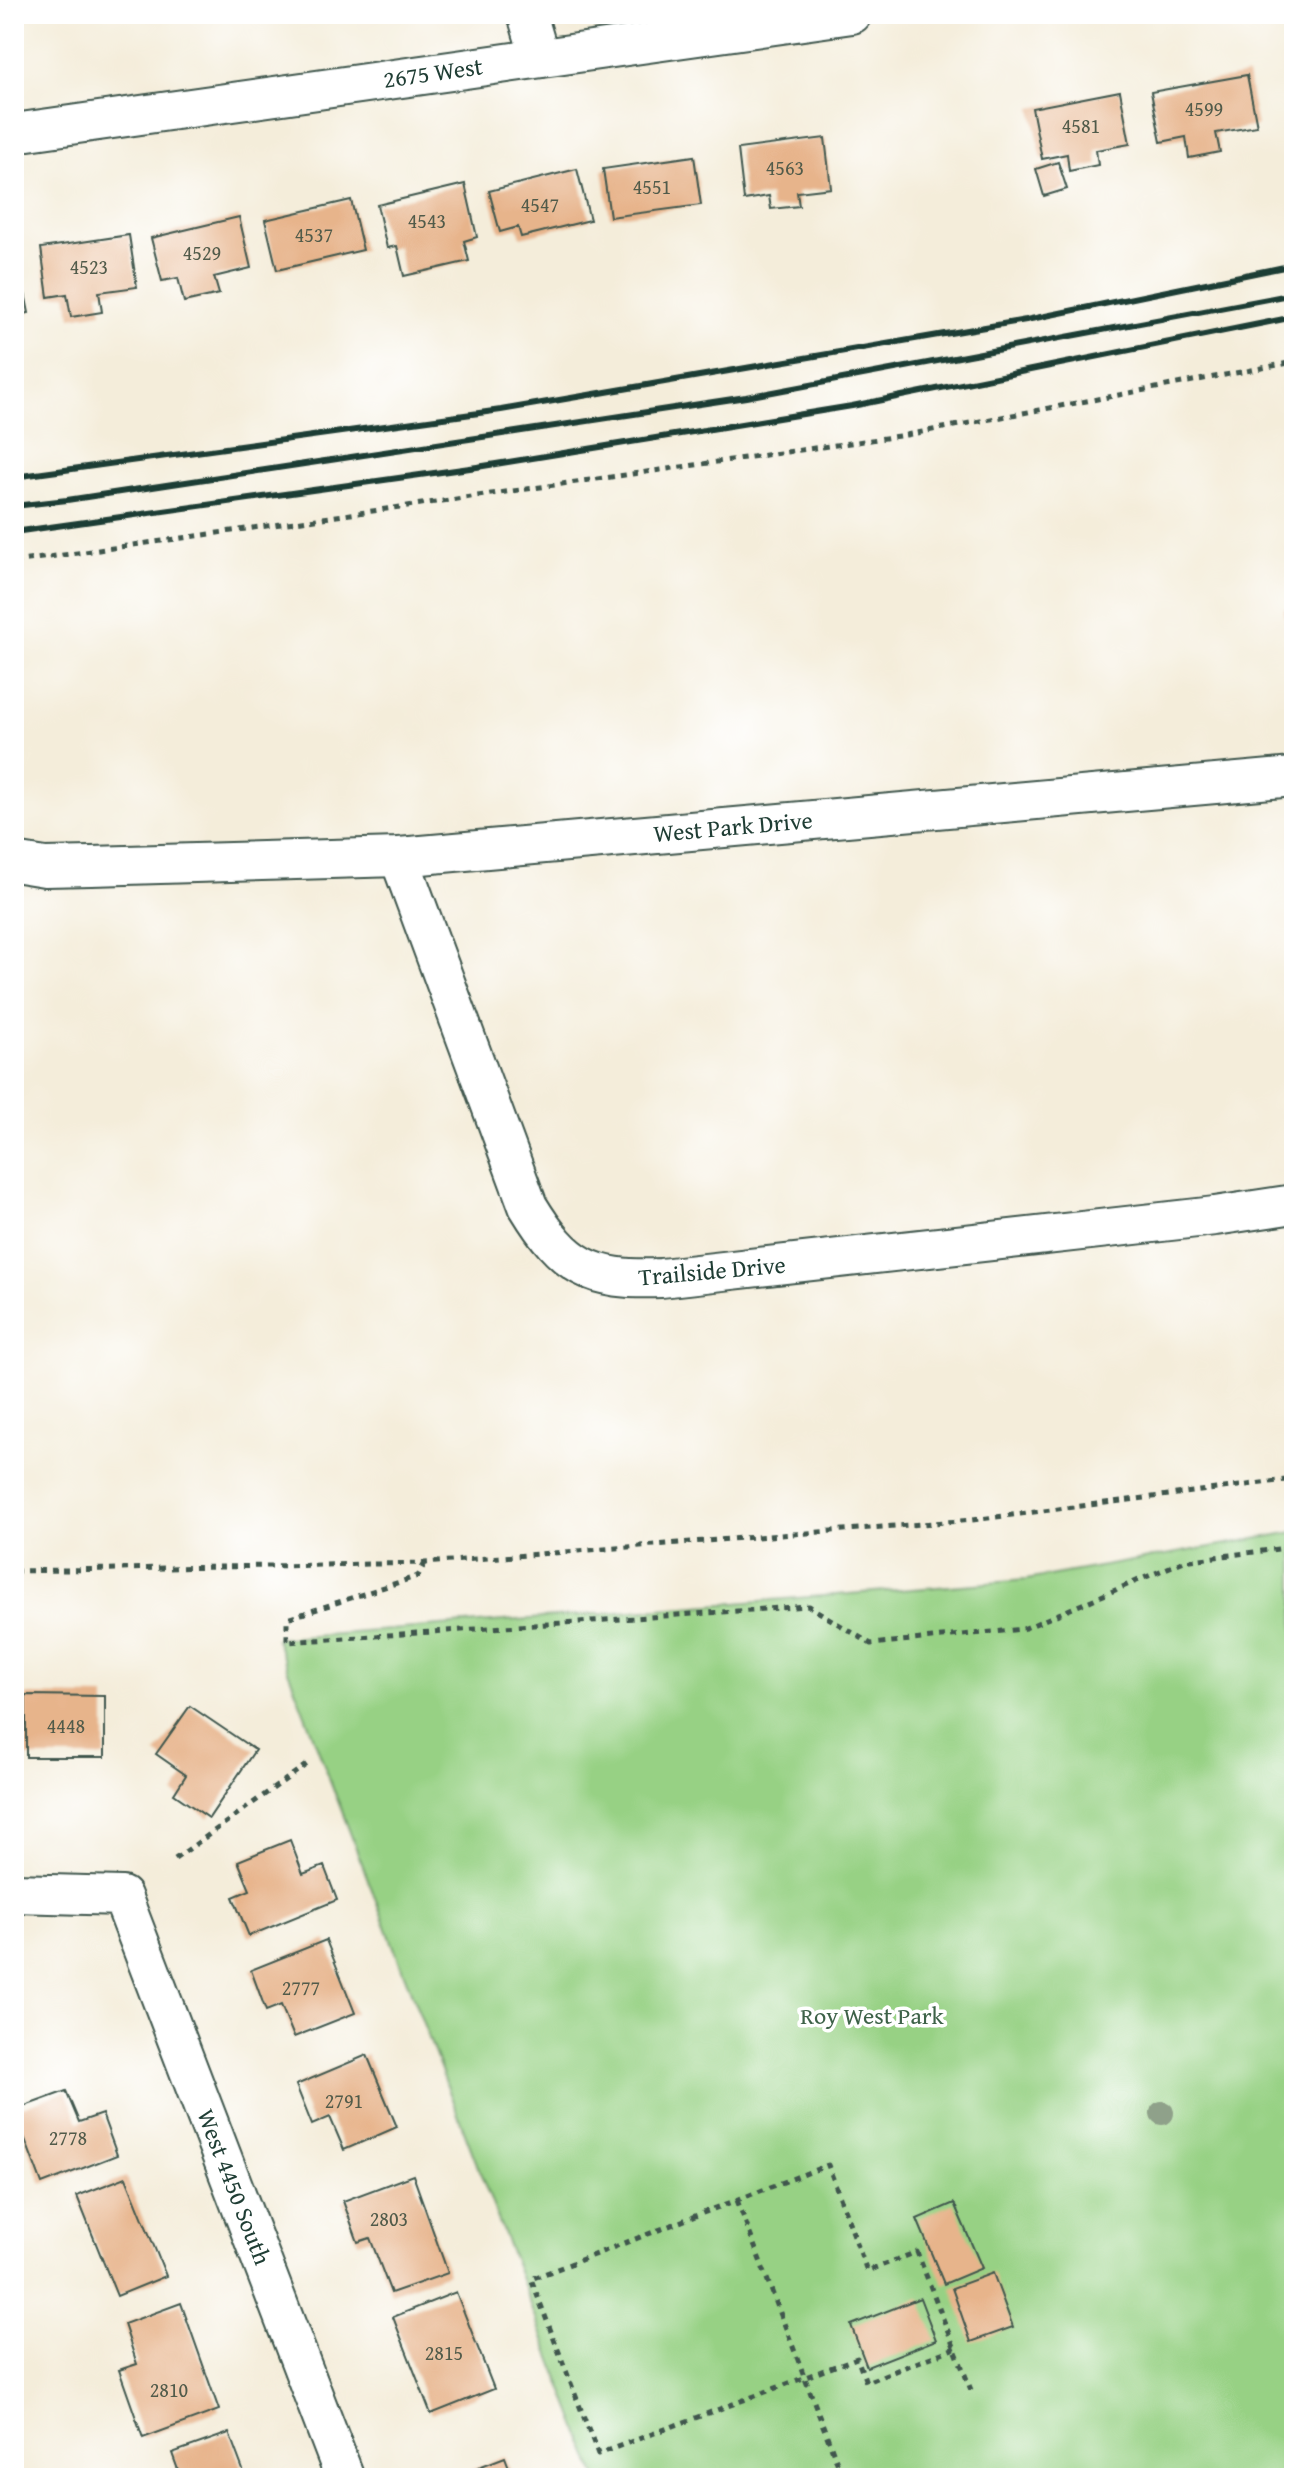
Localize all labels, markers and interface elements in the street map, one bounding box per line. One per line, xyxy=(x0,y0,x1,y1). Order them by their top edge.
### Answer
street label: 2675 West xyxy=(381,48,486,97)
house number: 4599 xyxy=(1185,94,1223,123)
house number: 4581 xyxy=(1062,111,1100,140)
house number: 4563 xyxy=(766,153,804,182)
house number: 4551 xyxy=(633,172,671,201)
house number: 4547 xyxy=(521,190,559,219)
house number: 4543 xyxy=(408,206,446,235)
house number: 4537 xyxy=(295,220,333,249)
house number: 4529 xyxy=(183,238,221,267)
house number: 4523 xyxy=(70,252,108,281)
street label: West Park Drive xyxy=(652,802,814,851)
street label: Trailside Drive xyxy=(637,1247,787,1294)
house number: 4448 xyxy=(47,1711,85,1740)
house number: 2777 xyxy=(282,1973,320,2002)
park label: Roy West Park xyxy=(800,1998,945,2033)
house number: 2791 xyxy=(325,2086,363,2115)
street label: West 4450 South xyxy=(189,2104,280,2270)
house number: 2778 xyxy=(49,2123,87,2152)
house number: 2803 xyxy=(370,2204,408,2233)
house number: 2815 xyxy=(425,2338,463,2367)
house number: 2810 xyxy=(150,2375,188,2404)

